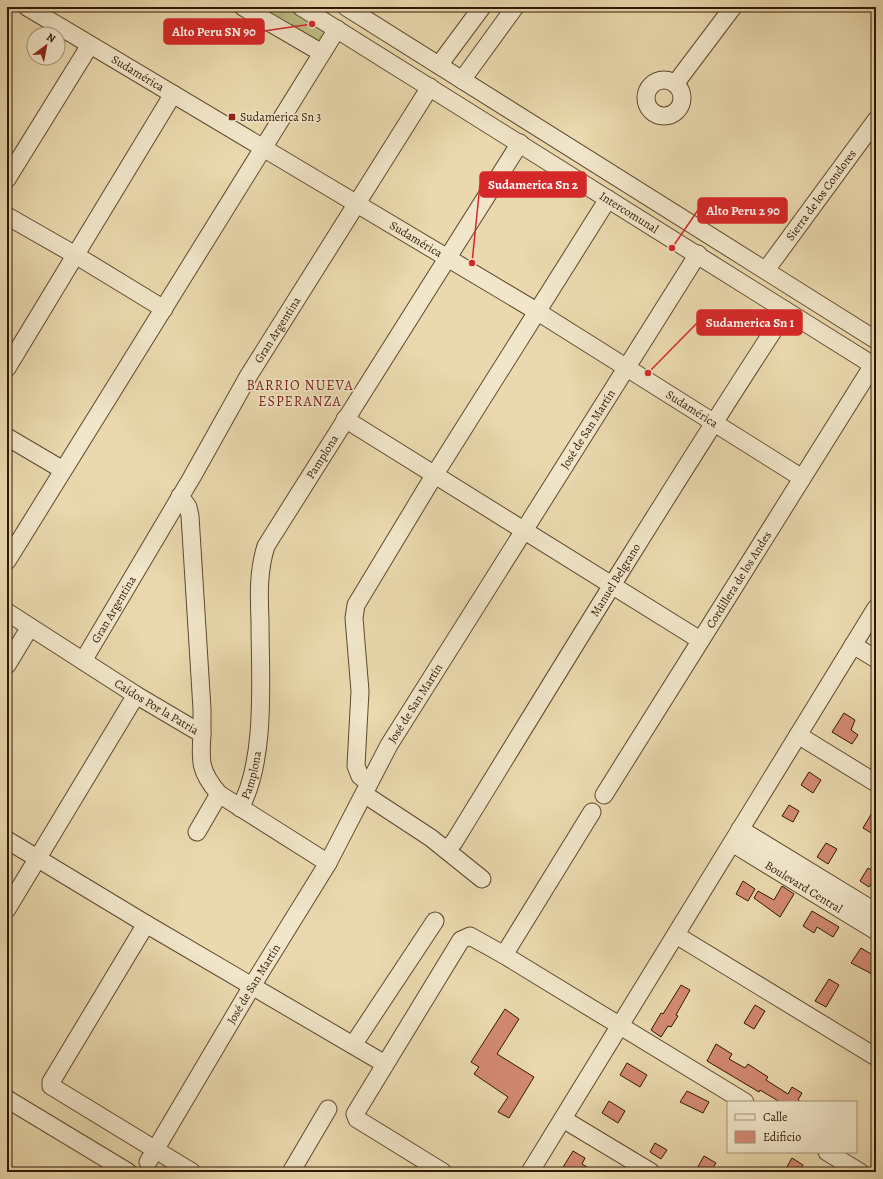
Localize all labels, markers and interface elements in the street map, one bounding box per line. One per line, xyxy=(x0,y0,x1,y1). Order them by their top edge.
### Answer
callout: Alto Peru SN 90 xyxy=(164,19,264,44)
text: Alto Peru SN 90 xyxy=(171,23,256,40)
north arrow xyxy=(26,26,66,66)
text: N xyxy=(44,29,58,46)
street label: Sudamérica xyxy=(108,51,167,95)
place label: Sudamerica Sn 3 xyxy=(240,109,321,125)
marker: Sudamerica Sn 3 xyxy=(227,112,237,122)
street label: Sierra de los Condores xyxy=(782,146,860,244)
callout: Sudamerica Sn 2 xyxy=(480,172,586,197)
text: Sudamerica Sn 2 xyxy=(488,176,579,193)
street label: Intercomunal xyxy=(596,188,662,237)
callout: Alto Peru 2 90 xyxy=(698,198,787,223)
text: Alto Peru 2 90 xyxy=(705,202,780,219)
street label: Sudamérica xyxy=(387,217,446,261)
street label: Gran Argentina xyxy=(250,293,304,366)
callout: Sudamerica Sn 1 xyxy=(697,310,802,335)
text: Sudamerica Sn 1 xyxy=(706,314,795,331)
district label: BARRIO NUEVA ESPERANZA xyxy=(246,376,354,411)
street label: José de San Martín xyxy=(557,386,619,472)
street label: Sudamérica xyxy=(663,386,722,431)
street label: Pamplona xyxy=(302,431,342,482)
street label: Cordillera de los Andes xyxy=(702,528,775,631)
street label: Manuel Belgrano xyxy=(586,540,644,620)
street label: Gran Argentina xyxy=(87,572,140,646)
street label: José de San Martín xyxy=(384,660,446,746)
street label: Caídos Por la Patria xyxy=(111,675,202,738)
street label: Pamplona xyxy=(237,750,265,802)
street label: Boulevard Central xyxy=(762,857,846,917)
street label: José de San Martín xyxy=(223,940,284,1027)
legend xyxy=(727,1101,857,1153)
text: Calle xyxy=(763,1109,787,1125)
text: Edificio xyxy=(763,1129,801,1145)

